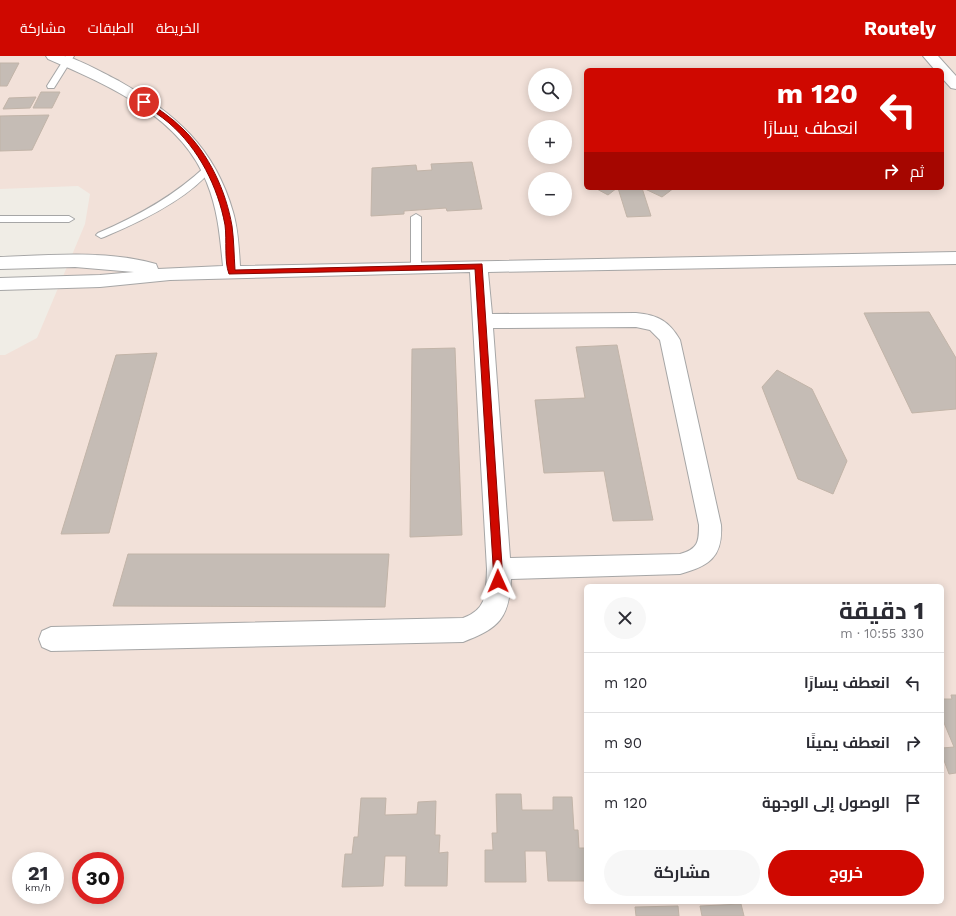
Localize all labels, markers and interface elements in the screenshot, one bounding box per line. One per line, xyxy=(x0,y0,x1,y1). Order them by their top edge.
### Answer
text: Routely xyxy=(864,17,936,40)
text: مشاركة xyxy=(20,20,66,36)
text: الطبقات xyxy=(88,20,134,36)
text: الخريطة xyxy=(156,20,200,36)
map controls xyxy=(528,68,572,216)
button: search xyxy=(528,68,572,112)
text: 120 m xyxy=(777,77,858,110)
icon: left xyxy=(872,84,924,136)
pin xyxy=(127,85,161,119)
icon: arrive xyxy=(133,91,155,113)
text: انعطف يسارًا xyxy=(763,117,858,138)
button: + xyxy=(528,120,572,164)
icon: right xyxy=(880,160,902,182)
text: ثم xyxy=(910,163,924,181)
button: − xyxy=(528,172,572,216)
position arrow xyxy=(477,560,519,602)
button: close xyxy=(604,597,646,639)
text: 1 دقيقة xyxy=(839,597,924,625)
text: 330 m · 10:55 xyxy=(840,626,924,641)
icon: left xyxy=(902,672,924,694)
text: 120 m xyxy=(604,674,647,692)
text: انعطف يسارًا xyxy=(804,674,890,692)
icon: right xyxy=(902,732,924,754)
text: 90 m xyxy=(604,734,642,752)
text: انعطف يمينًا xyxy=(806,734,890,752)
icon: arrive xyxy=(902,792,924,814)
text: 120 m xyxy=(604,794,647,812)
text: الوصول إلى الوجهة xyxy=(762,794,890,812)
button: مشاركة xyxy=(604,850,760,896)
button: خروج xyxy=(768,850,924,896)
speed limit sign: 30 xyxy=(72,852,124,904)
text: 21 xyxy=(28,861,48,885)
text: km/h xyxy=(25,882,51,893)

